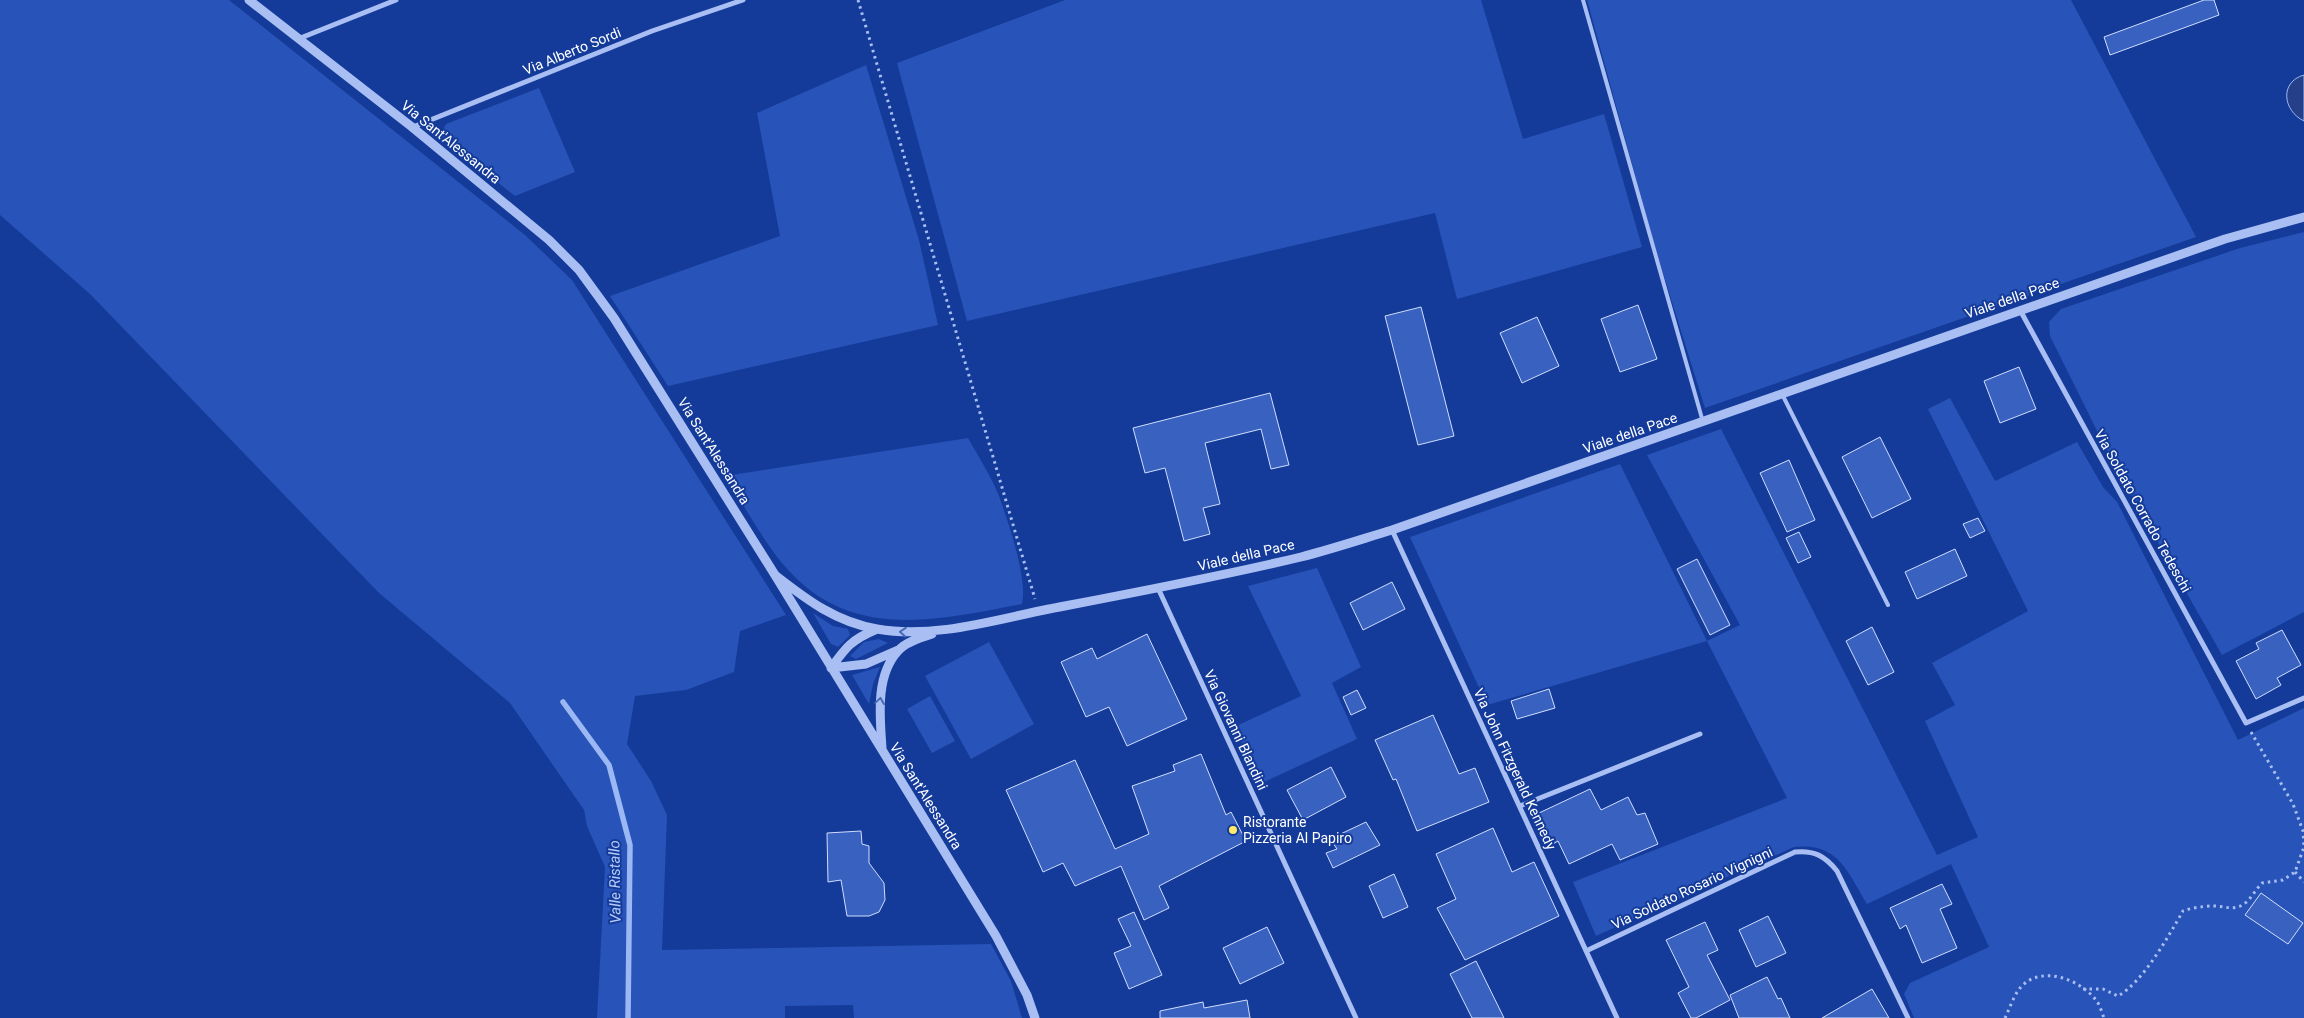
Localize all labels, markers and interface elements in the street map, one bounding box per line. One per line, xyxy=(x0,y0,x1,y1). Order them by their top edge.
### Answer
street label: Via Alberto Sordi xyxy=(521,24,623,78)
street label: Via Sant'Alessandra xyxy=(398,97,504,187)
street label: Viale della Pace xyxy=(1963,274,2061,322)
street label: Via Sant'Alessandra xyxy=(675,395,753,507)
street label: Viale della Pace xyxy=(1581,409,1679,457)
street label: Via Soldato Corrado Tedeschi xyxy=(2091,427,2195,595)
street label: Viale della Pace xyxy=(1196,536,1296,574)
one-way arrow xyxy=(899,626,907,637)
street label: Via Giovanni Blandini xyxy=(1201,667,1271,793)
street label: Via John Fitzgerald Kennedy xyxy=(1471,686,1560,853)
one-way arrow xyxy=(874,697,885,705)
street label: Via Sant'Alessandra xyxy=(887,740,965,852)
place label: Ristorante Pizzeria Al Papiro xyxy=(1243,814,1352,846)
marker: Ristorante Pizzeria Al Papiro xyxy=(1227,824,1239,836)
water label: Valle Ristallo xyxy=(605,840,625,924)
street label: Via Soldato Rosario Vignigni xyxy=(1609,844,1775,932)

